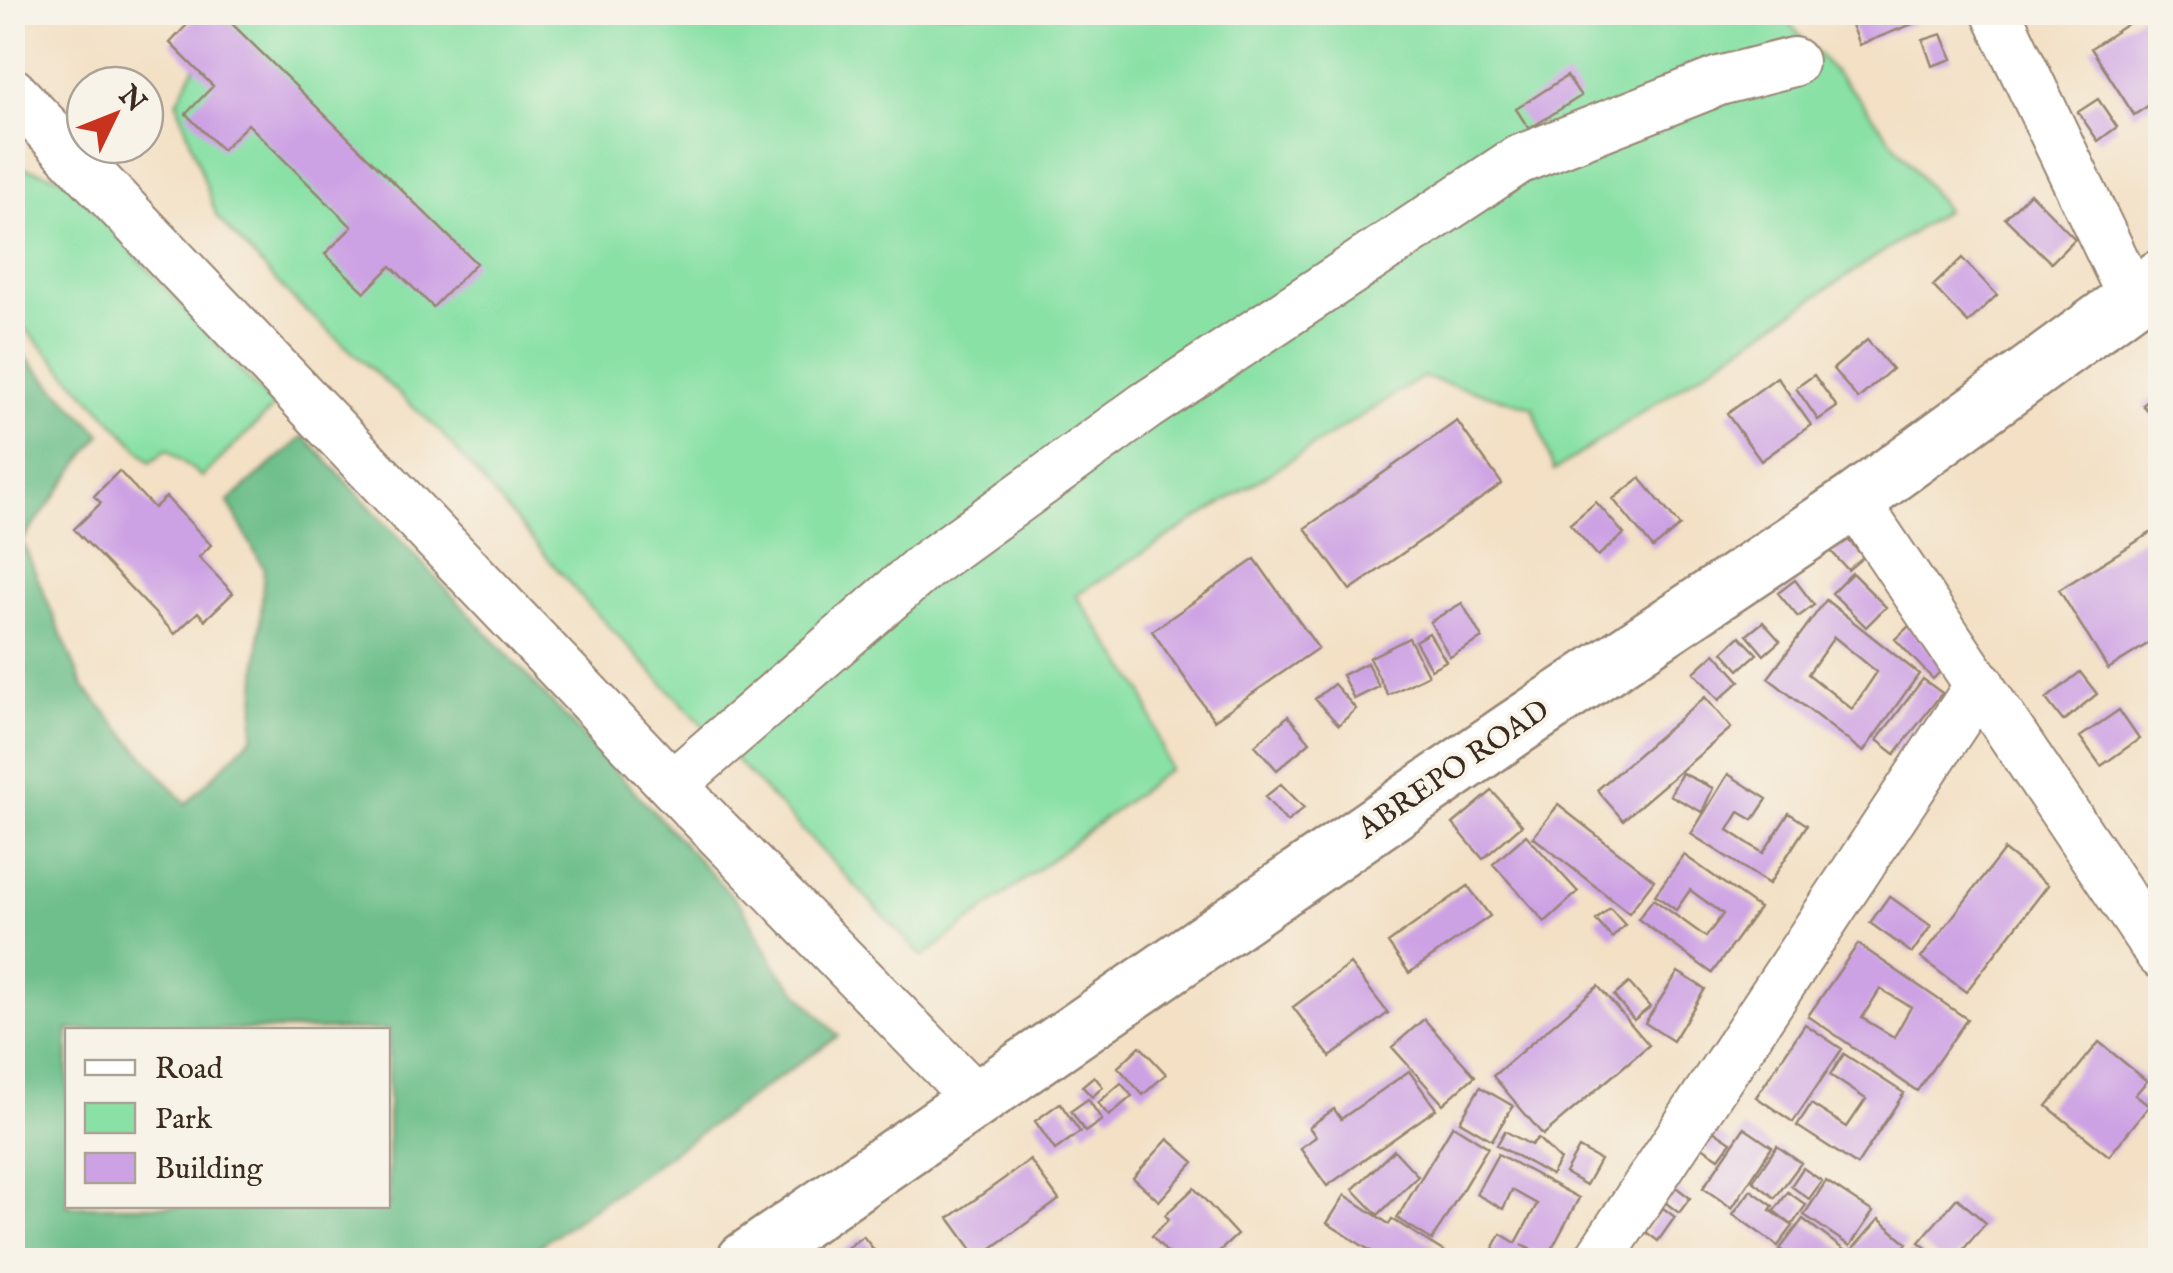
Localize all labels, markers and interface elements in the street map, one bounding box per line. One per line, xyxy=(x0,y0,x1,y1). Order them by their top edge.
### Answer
north arrow xyxy=(65,65,165,165)
text: N xyxy=(110,78,153,120)
street label: ABREPO ROAD xyxy=(1350,692,1557,849)
legend xyxy=(65,1028,390,1208)
text: Road xyxy=(155,1051,224,1089)
text: Park xyxy=(155,1101,213,1139)
text: Building xyxy=(155,1151,264,1189)

